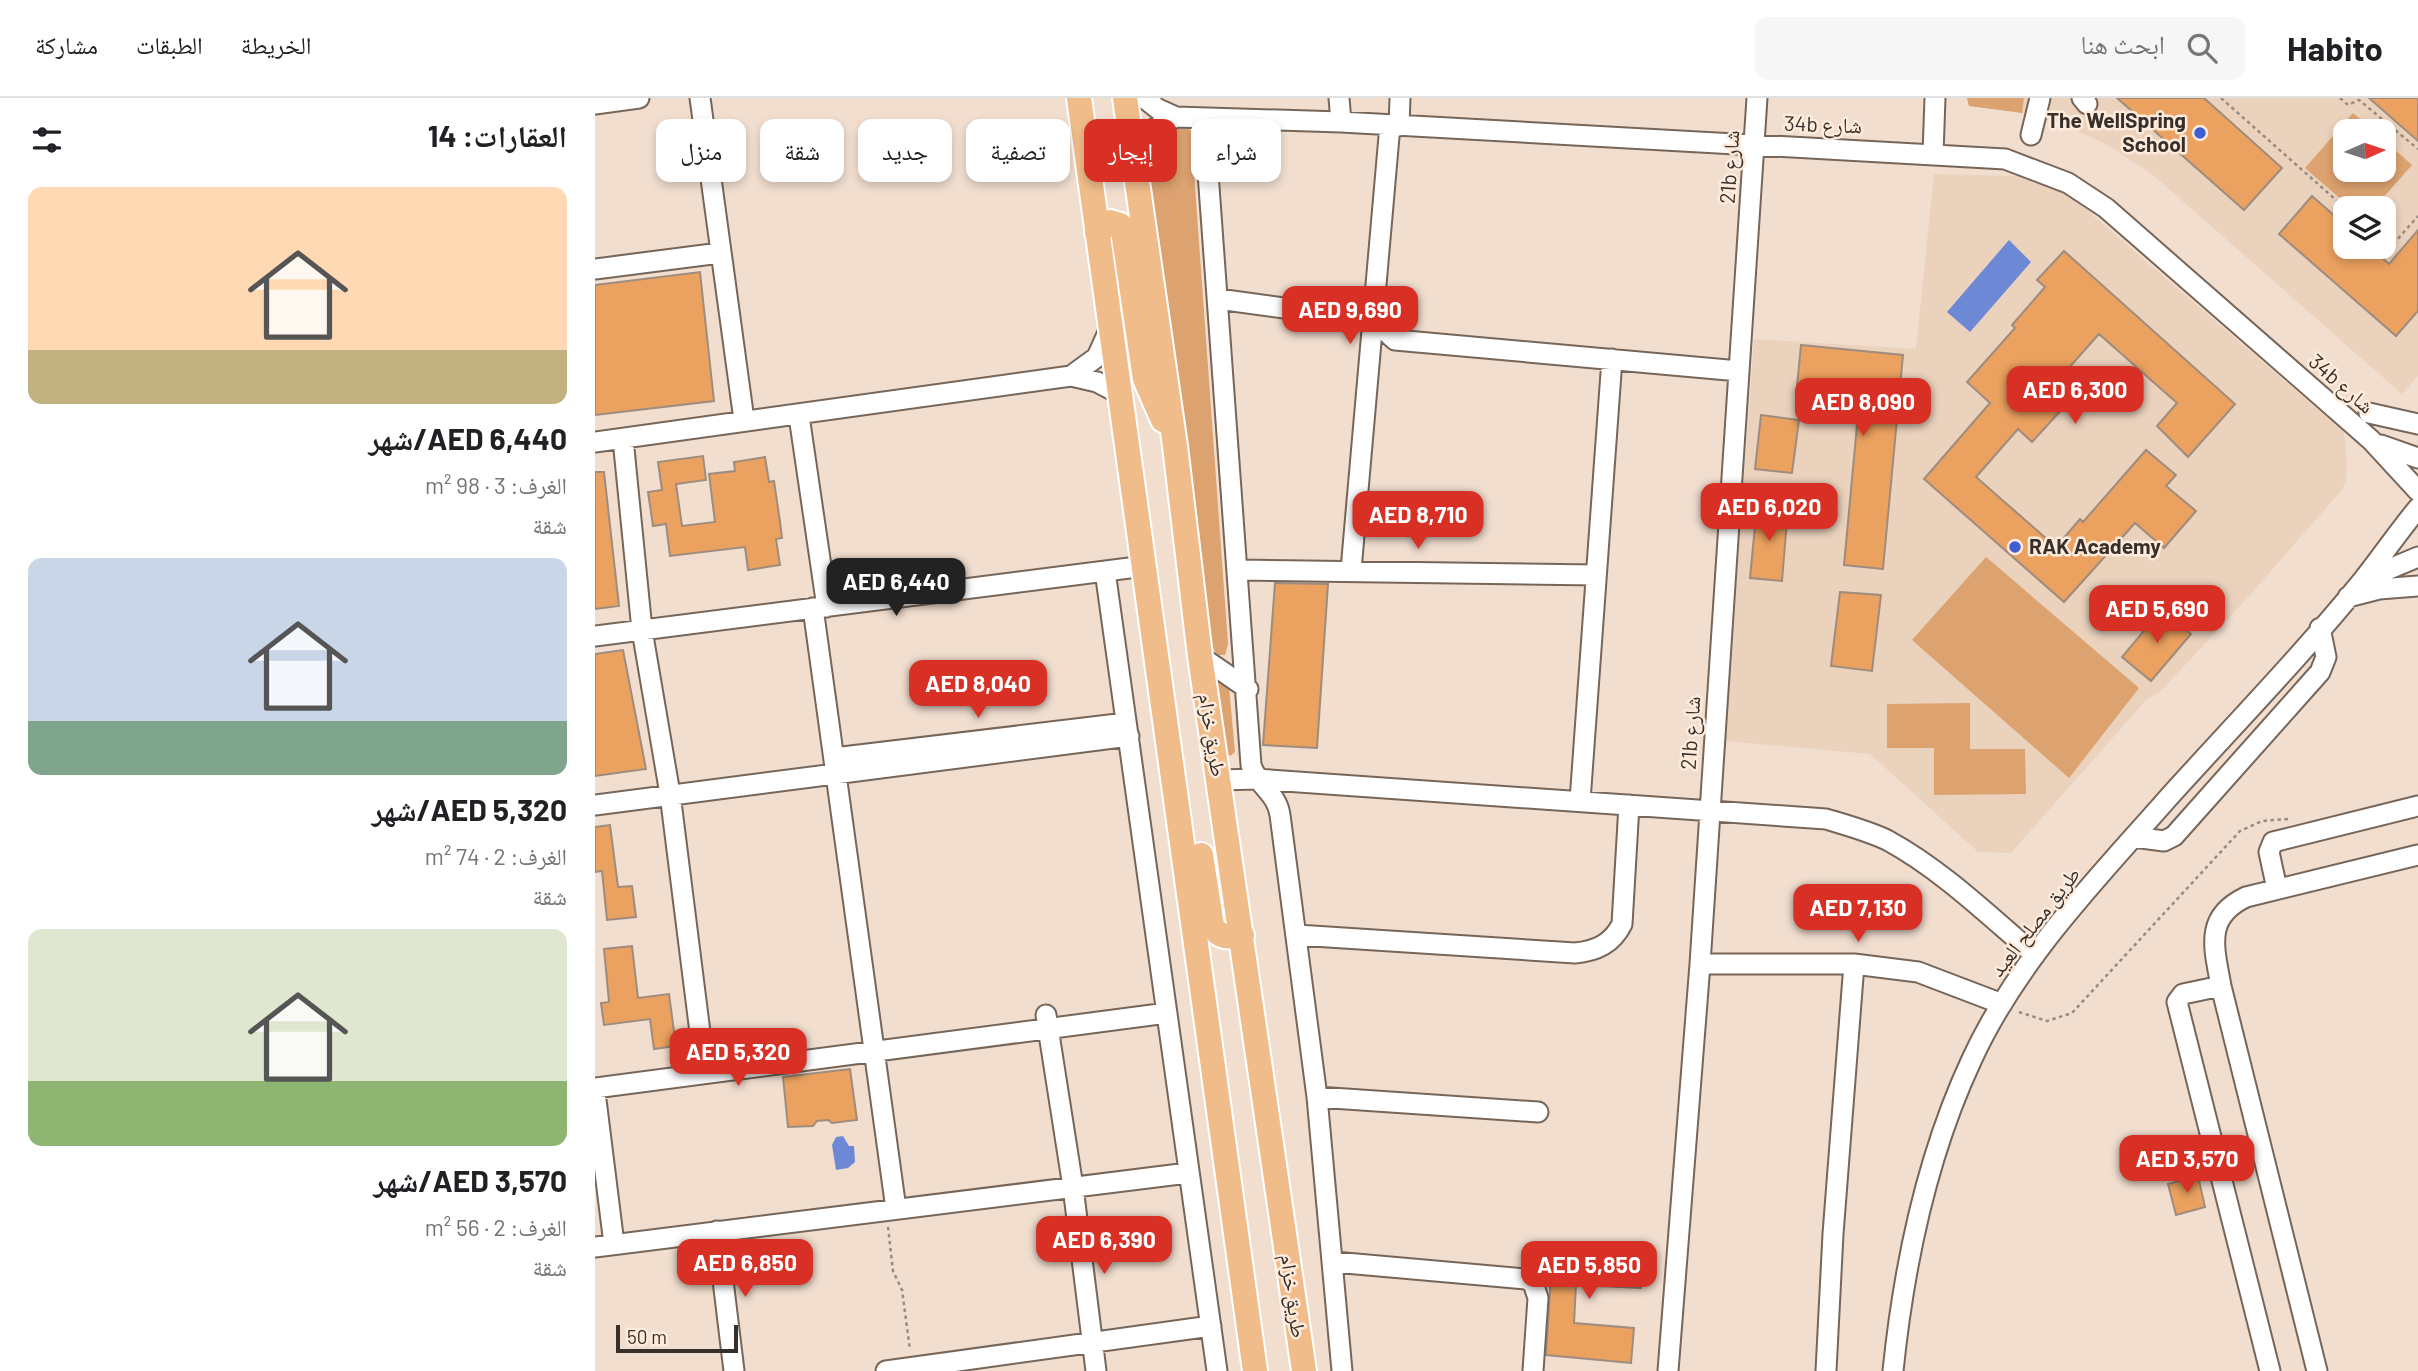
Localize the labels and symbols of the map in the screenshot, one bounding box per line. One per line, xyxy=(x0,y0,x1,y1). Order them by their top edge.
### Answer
place label: The WellSpring School xyxy=(2047,107,2186,156)
street label: 34b شارع xyxy=(1784,110,1862,139)
north arrow xyxy=(2333,119,2396,182)
marker: The WellSpring School xyxy=(2192,125,2208,141)
street label: 21b شارع xyxy=(1713,129,1746,205)
pin: AED 9,690 xyxy=(1270,286,1430,346)
street label: 34b شارع xyxy=(2303,348,2380,419)
pin: AED 6,300 xyxy=(1995,366,2155,426)
pin: AED 8,090 xyxy=(1783,378,1943,438)
pin: AED 6,020 xyxy=(1689,484,1849,543)
pin: AED 8,710 xyxy=(1338,491,1498,551)
place label: RAK Academy xyxy=(2029,533,2161,558)
marker: RAK Academy xyxy=(2007,539,2023,555)
pin: AED 6,440 xyxy=(816,559,976,618)
pin: AED 5,690 xyxy=(2077,586,2237,645)
pin: AED 8,040 xyxy=(898,660,1058,720)
street label: طريق خزام xyxy=(1192,691,1232,779)
street label: 21b شارع xyxy=(1674,695,1707,771)
street label: طريق مصلح العيد xyxy=(1983,861,2086,982)
pin: AED 7,130 xyxy=(1778,884,1938,944)
pin: AED 5,320 xyxy=(658,1028,818,1088)
pin: AED 3,570 xyxy=(2107,1136,2267,1195)
pin: AED 6,390 xyxy=(1024,1216,1184,1276)
pin: AED 6,850 xyxy=(665,1240,825,1299)
pin: AED 5,850 xyxy=(1509,1242,1669,1301)
street label: طريق خزام xyxy=(1273,1252,1313,1340)
scale bar xyxy=(616,1322,739,1354)

